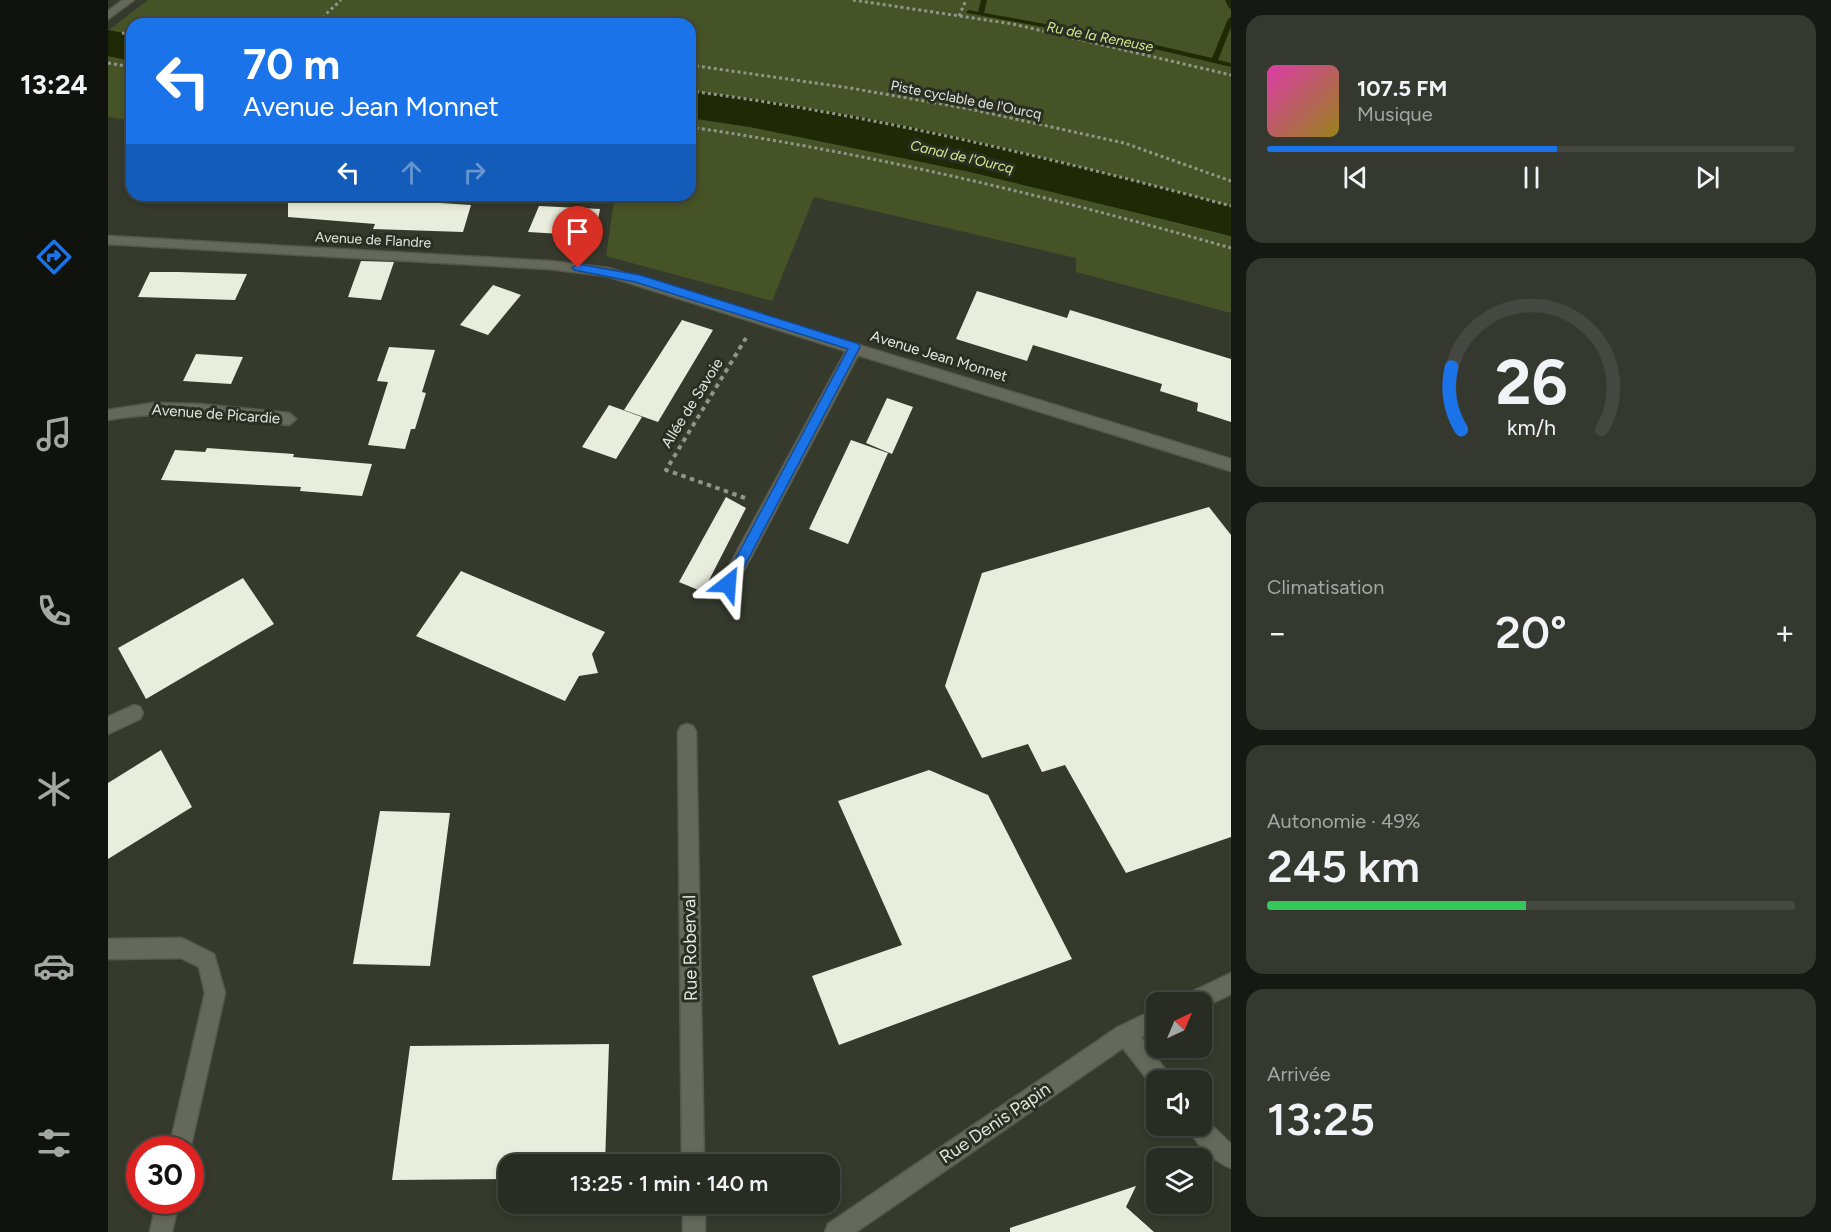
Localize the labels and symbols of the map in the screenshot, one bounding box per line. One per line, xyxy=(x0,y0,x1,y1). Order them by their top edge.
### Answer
water label: Ru de la Reneuse xyxy=(1045,18,1155,56)
street label: Piste cyclable de l'Ourcq xyxy=(889,77,1043,123)
water label: Canal de l'Ourcq xyxy=(909,137,1015,177)
pin xyxy=(552,206,603,268)
street label: Avenue de Flandre xyxy=(314,228,432,252)
street label: Avenue Jean Monnet xyxy=(868,327,1010,385)
street label: Allée de Savoie xyxy=(657,355,727,451)
street label: Avenue de Picardie xyxy=(151,401,281,427)
position arrow xyxy=(696,552,760,616)
street label: Rue Roberval xyxy=(678,895,702,1001)
north arrow xyxy=(1146,992,1212,1058)
street label: Rue Denis Papin xyxy=(935,1078,1055,1168)
speed limit sign: 30 xyxy=(126,1136,204,1214)

